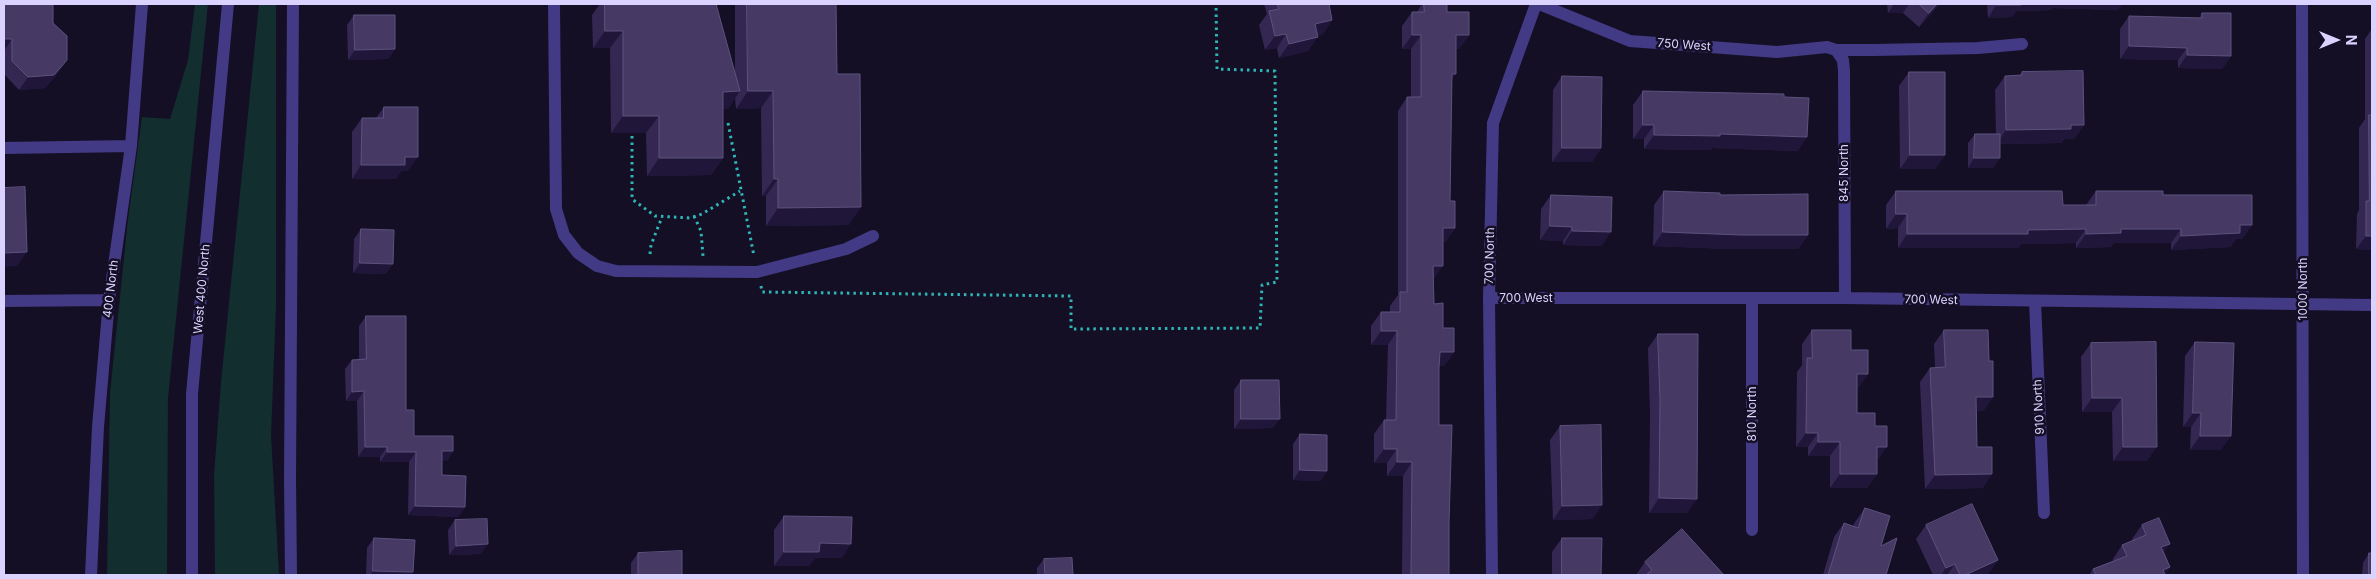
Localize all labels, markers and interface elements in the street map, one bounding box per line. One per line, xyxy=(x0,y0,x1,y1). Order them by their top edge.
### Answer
north arrow xyxy=(2311,15,2361,65)
text: N xyxy=(2343,35,2360,45)
street label: 750 West xyxy=(1657,36,1711,54)
street label: 845 North xyxy=(1837,144,1851,202)
street label: 700 North xyxy=(1482,227,1498,285)
street label: West 400 North xyxy=(191,244,213,334)
street label: 1000 North xyxy=(2296,258,2310,320)
street label: 400 North xyxy=(100,259,122,319)
street label: 700 West xyxy=(1499,291,1553,305)
street label: 700 West xyxy=(1904,292,1958,308)
street label: 910 North xyxy=(2030,379,2048,435)
street label: 810 North xyxy=(1745,386,1759,442)

